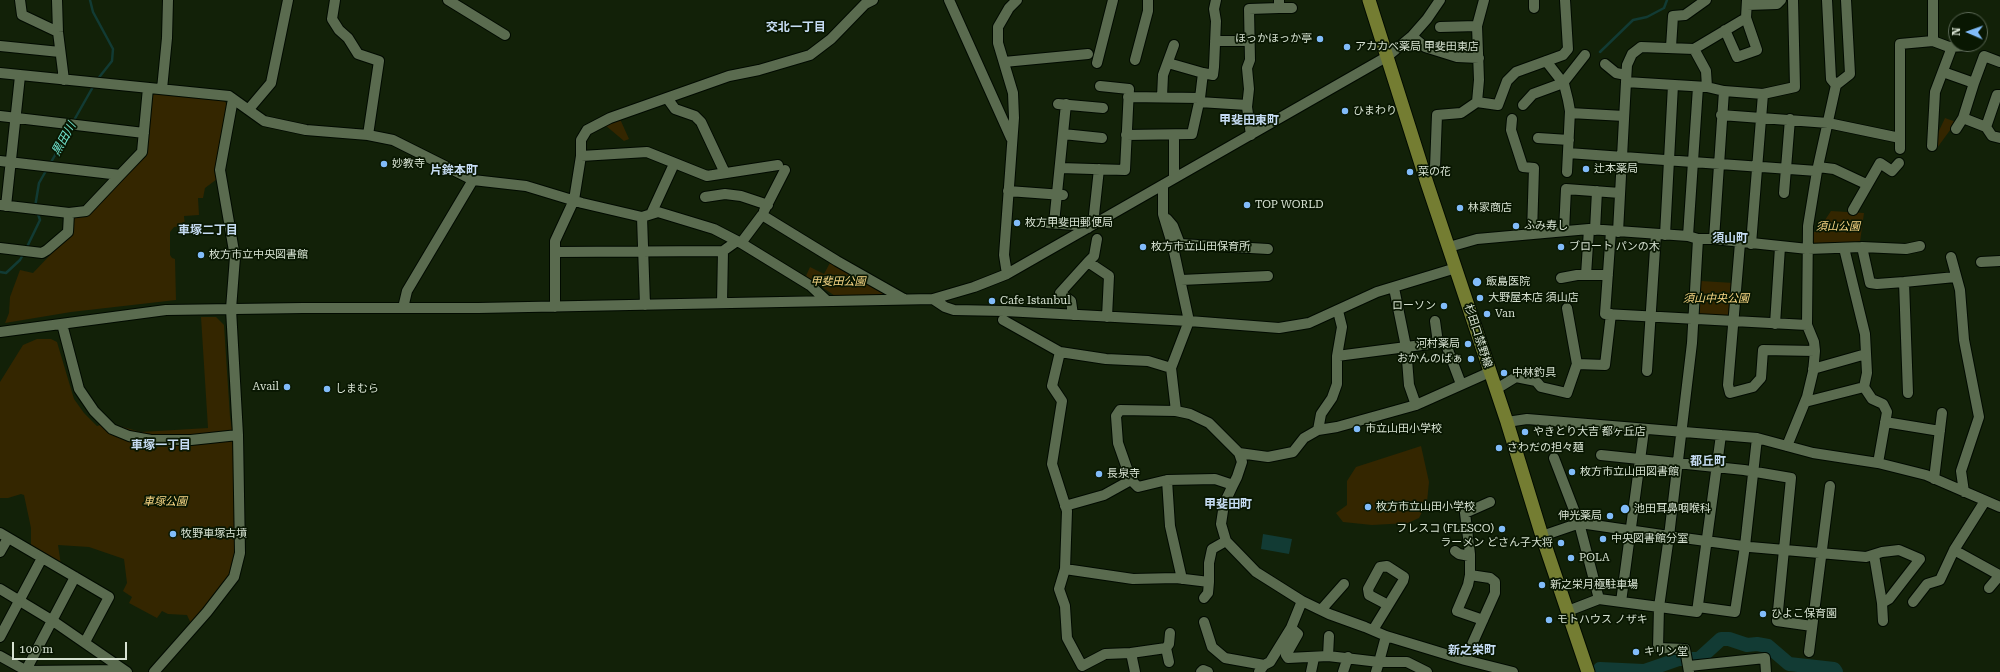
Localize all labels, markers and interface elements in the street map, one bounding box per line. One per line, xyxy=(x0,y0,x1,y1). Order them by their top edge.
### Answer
north arrow xyxy=(1948,12,1988,52)
district label: 交北一丁目 xyxy=(766,20,826,34)
text: N xyxy=(1950,27,1963,36)
place label: ほっかほっか亭 xyxy=(1235,32,1312,46)
marker: ほっかほっか亭 xyxy=(1315,34,1325,44)
place label: アカカベ薬局 甲斐田東店 xyxy=(1355,40,1479,54)
marker: アカカベ薬局 甲斐田東店 xyxy=(1342,42,1352,52)
place label: ひまわり xyxy=(1353,104,1397,118)
marker: ひまわり xyxy=(1340,106,1350,116)
district label: 甲斐田東町 xyxy=(1219,113,1279,127)
water label: 黒田川 xyxy=(49,120,79,158)
place label: 妙教寺 xyxy=(392,157,425,171)
marker: 妙教寺 xyxy=(379,159,389,169)
place label: 辻本薬局 xyxy=(1594,162,1638,176)
district label: 片鉾本町 xyxy=(430,163,478,177)
marker: 辻本薬局 xyxy=(1581,164,1591,174)
place label: 菜の花 xyxy=(1418,165,1451,179)
marker: 菜の花 xyxy=(1405,167,1415,177)
place label: TOP WORLD xyxy=(1255,198,1323,212)
marker: TOP WORLD xyxy=(1242,200,1252,210)
place label: 林家商店 xyxy=(1468,201,1512,215)
marker: 林家商店 xyxy=(1455,203,1465,213)
place label: 枚方甲斐田郵便局 xyxy=(1025,216,1113,230)
marker: 枚方甲斐田郵便局 xyxy=(1012,218,1022,228)
place label: ふみ寿し xyxy=(1524,219,1568,233)
park label: 須山公園 xyxy=(1816,220,1860,234)
marker: ふみ寿し xyxy=(1511,221,1521,231)
district label: 車塚二丁目 xyxy=(178,223,238,237)
district label: 須山町 xyxy=(1712,231,1748,245)
place label: 枚方市立山田保育所 xyxy=(1151,240,1250,254)
place label: ブロート パンの木 xyxy=(1569,240,1660,254)
marker: 枚方市立山田保育所 xyxy=(1138,242,1148,252)
marker: ブロート パンの木 xyxy=(1556,242,1566,252)
place label: 枚方市立中央図書館 xyxy=(209,248,308,262)
marker: 枚方市立中央図書館 xyxy=(196,250,206,260)
park label: 甲斐田公園 xyxy=(811,275,865,289)
place label: 飯島医院 xyxy=(1486,275,1530,289)
marker: 飯島医院 xyxy=(1471,276,1483,288)
place label: 大野屋本店 須山店 xyxy=(1488,291,1579,305)
park label: 須山中央公園 xyxy=(1683,292,1749,306)
marker: 大野屋本店 須山店 xyxy=(1475,293,1485,303)
place label: Cafe Istanbul xyxy=(1000,294,1071,308)
marker: Cafe Istanbul xyxy=(987,296,997,306)
place label: ローソン xyxy=(1392,299,1436,313)
marker: ローソン xyxy=(1439,301,1449,311)
street label: 杉田口禁野線 xyxy=(1462,303,1494,369)
place label: Van xyxy=(1495,307,1515,321)
marker: Van xyxy=(1482,309,1492,319)
place label: 河村薬局 xyxy=(1416,337,1460,351)
marker: 河村薬局 xyxy=(1463,339,1473,349)
place label: おかんのばぁ xyxy=(1397,352,1463,366)
marker: おかんのばぁ xyxy=(1466,354,1476,364)
place label: 中林釣具 xyxy=(1512,366,1556,380)
marker: 中林釣具 xyxy=(1499,368,1509,378)
place label: Avail xyxy=(253,380,279,394)
marker: Avail xyxy=(282,382,292,392)
place label: しまむら xyxy=(335,382,379,396)
marker: しまむら xyxy=(322,384,332,394)
place label: 市立山田小学校 xyxy=(1365,422,1442,436)
marker: 市立山田小学校 xyxy=(1352,424,1362,434)
place label: やきとり大吉 都ヶ丘店 xyxy=(1533,425,1646,439)
marker: やきとり大吉 都ヶ丘店 xyxy=(1520,427,1530,437)
district label: 車塚一丁目 xyxy=(131,438,191,452)
place label: さわだの担々麺 xyxy=(1507,441,1584,455)
marker: さわだの担々麺 xyxy=(1494,443,1504,453)
district label: 都丘町 xyxy=(1690,454,1726,468)
place label: 枚方市立山田図書館 xyxy=(1580,465,1679,479)
place label: 長泉寺 xyxy=(1107,467,1140,481)
marker: 枚方市立山田図書館 xyxy=(1567,467,1577,477)
marker: 長泉寺 xyxy=(1094,469,1104,479)
park label: 車塚公園 xyxy=(143,495,187,509)
district label: 甲斐田町 xyxy=(1204,497,1252,511)
place label: 枚方市立山田小学校 xyxy=(1376,500,1475,514)
marker: 枚方市立山田小学校 xyxy=(1363,502,1373,512)
place label: 池田耳鼻咽喉科 xyxy=(1634,502,1711,516)
marker: 池田耳鼻咽喉科 xyxy=(1619,503,1631,515)
place label: 伸光薬局 xyxy=(1558,509,1602,523)
marker: 伸光薬局 xyxy=(1605,511,1615,521)
place label: フレスコ (FLESCO) xyxy=(1396,522,1494,536)
marker: フレスコ (FLESCO) xyxy=(1497,524,1507,534)
place label: 牧野車塚古墳 xyxy=(181,527,247,541)
marker: 牧野車塚古墳 xyxy=(168,529,178,539)
place label: 中央図書館分室 xyxy=(1611,532,1688,546)
marker: 中央図書館分室 xyxy=(1598,534,1608,544)
place label: ラーメン どさん子大将 xyxy=(1440,536,1553,550)
marker: ラーメン どさん子大将 xyxy=(1556,538,1566,548)
place label: POLA xyxy=(1579,551,1610,565)
marker: POLA xyxy=(1566,553,1576,563)
place label: 新之栄月極駐車場 xyxy=(1550,578,1638,592)
marker: 新之栄月極駐車場 xyxy=(1537,580,1547,590)
place label: ひよこ保育園 xyxy=(1771,607,1837,621)
marker: ひよこ保育園 xyxy=(1758,609,1768,619)
place label: モトハウス ノザキ xyxy=(1557,613,1648,627)
marker: モトハウス ノザキ xyxy=(1544,615,1554,625)
scale bar xyxy=(14,634,129,660)
text: 100 m xyxy=(19,642,53,656)
district label: 新之栄町 xyxy=(1448,643,1496,657)
place label: キリン堂 xyxy=(1644,645,1688,659)
marker: キリン堂 xyxy=(1631,647,1641,657)

